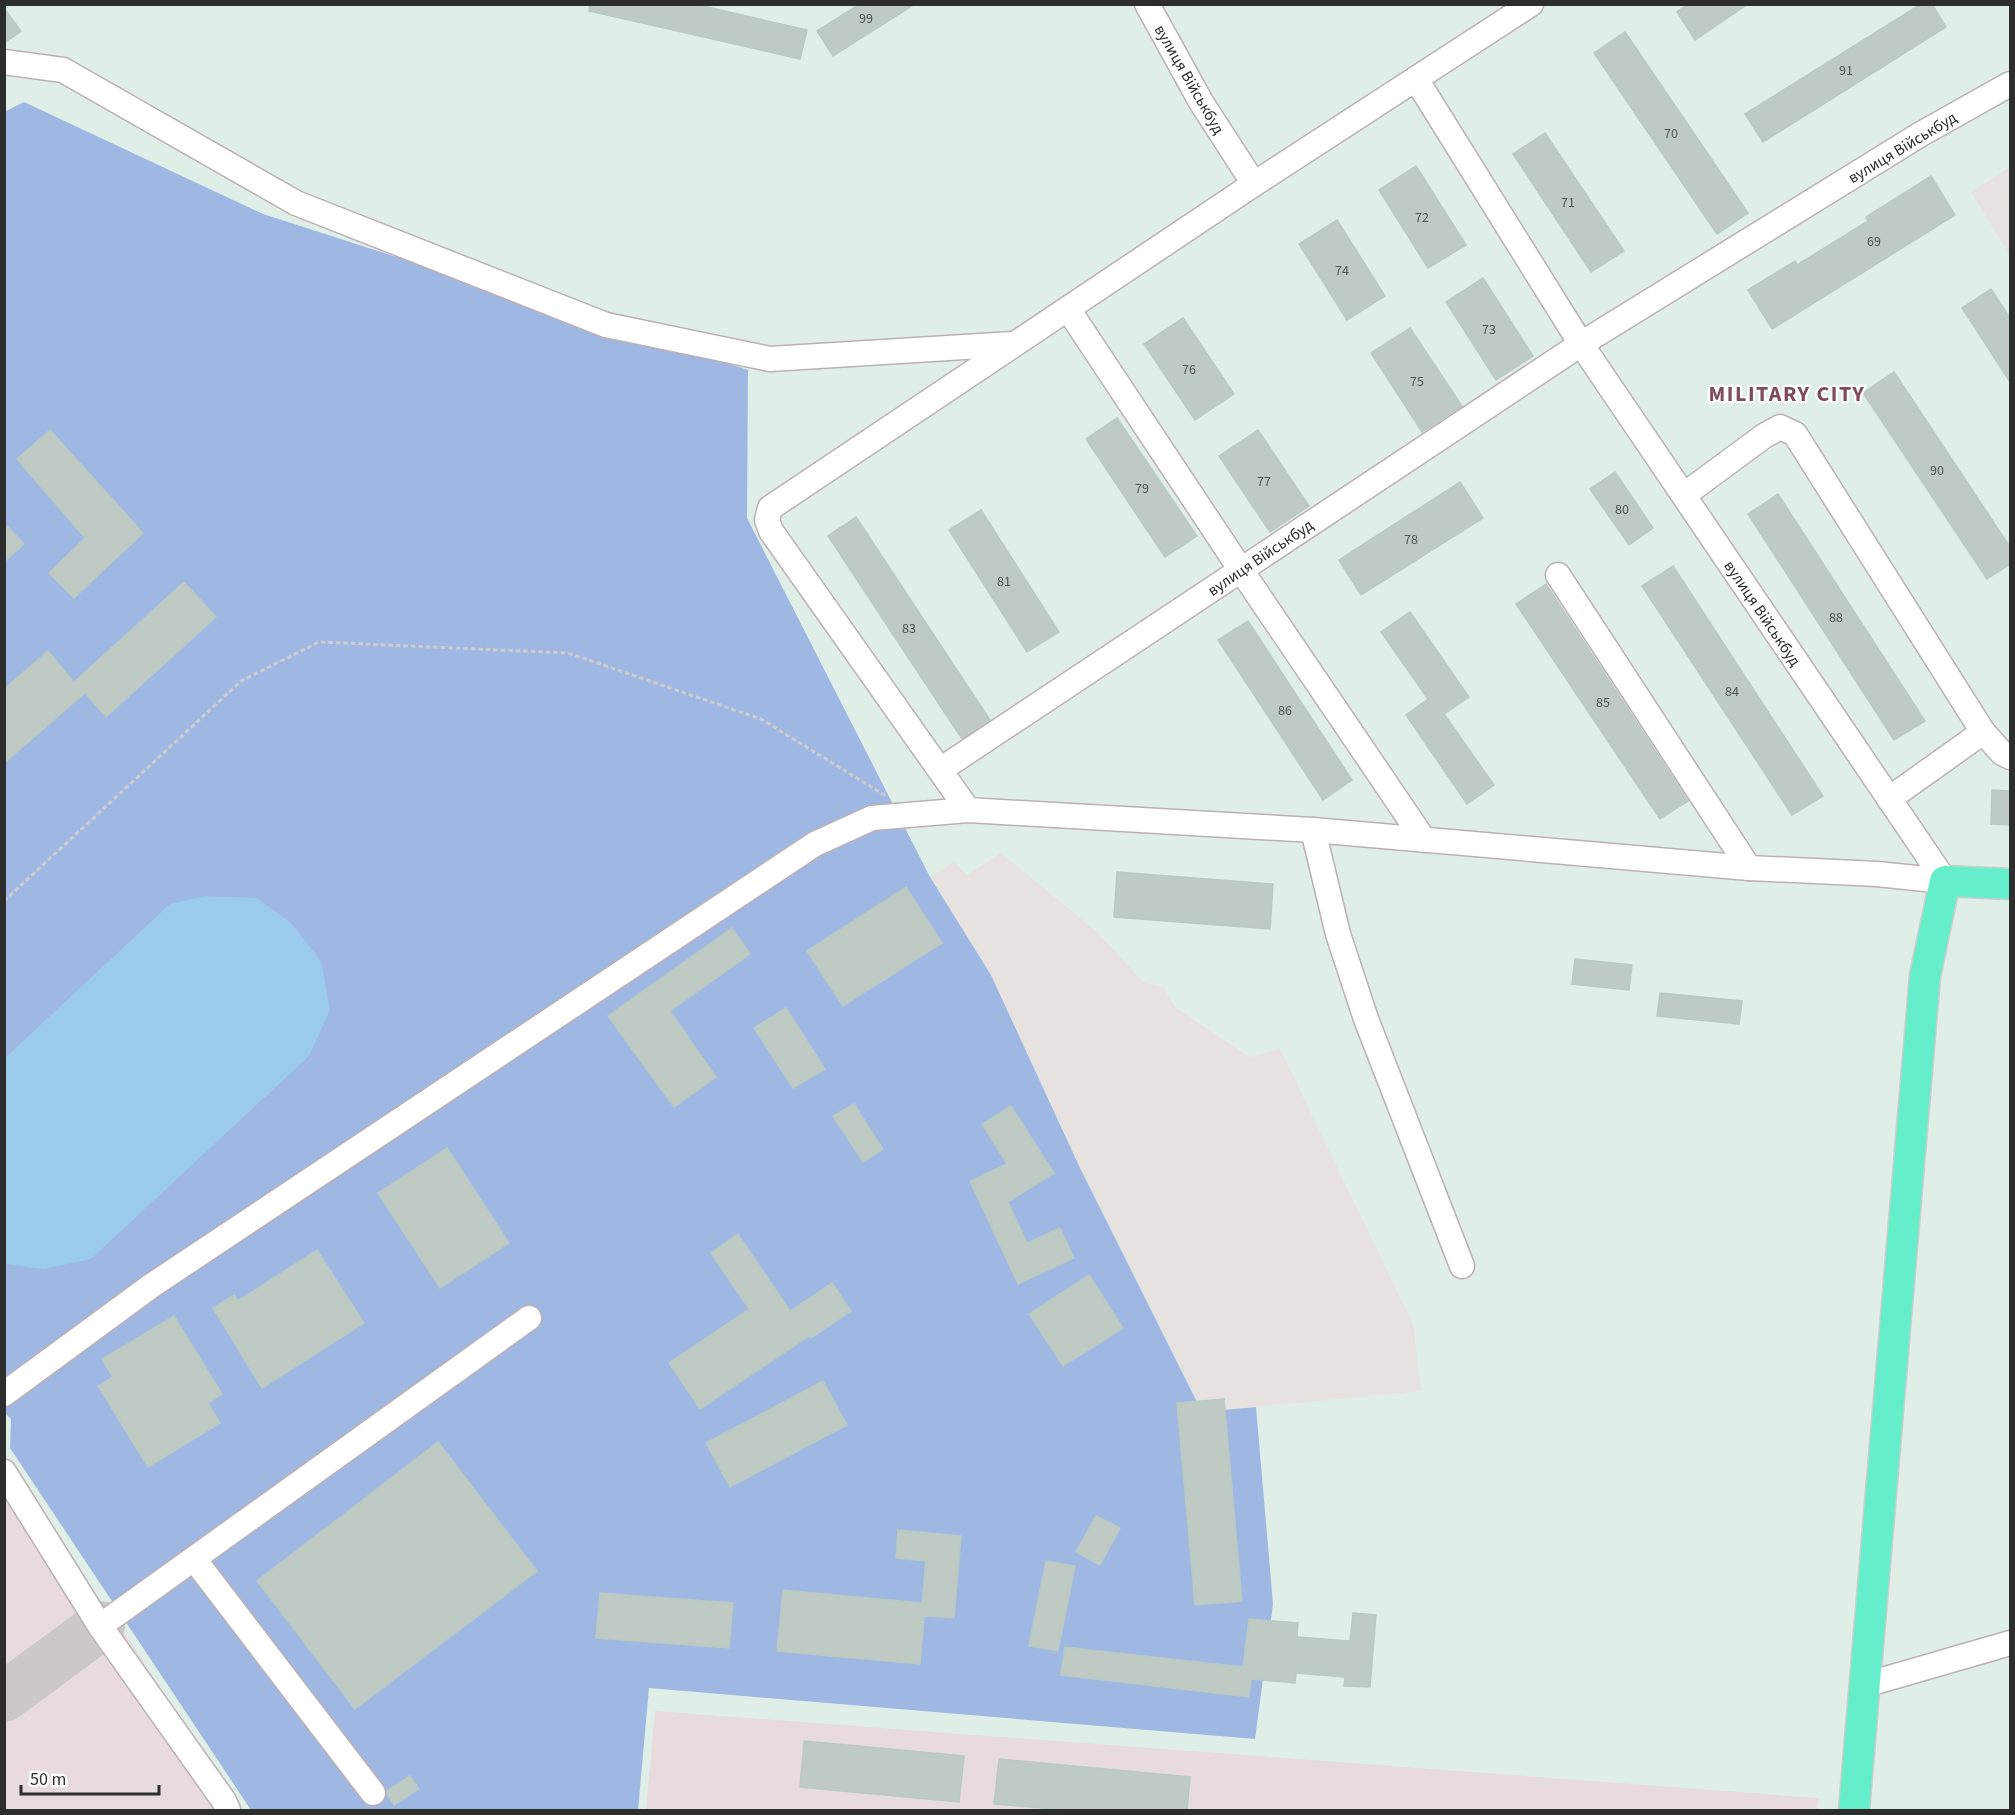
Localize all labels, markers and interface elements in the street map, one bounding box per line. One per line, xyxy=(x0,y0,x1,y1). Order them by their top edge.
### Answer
house number: 99 xyxy=(859,9,873,29)
street label: вулиця Військбуд xyxy=(1149,21,1230,139)
house number: 91 xyxy=(1839,61,1853,81)
street label: вулиця Військбуд xyxy=(1844,106,1961,189)
house number: 70 xyxy=(1664,124,1678,144)
house number: 71 xyxy=(1561,193,1575,213)
house number: 72 xyxy=(1415,208,1429,228)
house number: 69 xyxy=(1867,232,1881,252)
house number: 74 xyxy=(1335,261,1349,281)
house number: 73 xyxy=(1482,320,1496,340)
house number: 76 xyxy=(1182,360,1196,380)
house number: 75 xyxy=(1410,372,1424,392)
district label: MILITARY CITY xyxy=(1709,378,1865,410)
house number: 90 xyxy=(1930,461,1944,481)
house number: 77 xyxy=(1257,472,1271,492)
house number: 79 xyxy=(1135,479,1149,499)
house number: 80 xyxy=(1615,500,1629,520)
street label: вулиця Військбуд xyxy=(1203,514,1318,601)
house number: 78 xyxy=(1404,530,1418,550)
street label: вулиця Військбуд xyxy=(1719,556,1806,671)
house number: 81 xyxy=(997,572,1011,592)
house number: 88 xyxy=(1829,608,1843,628)
house number: 83 xyxy=(902,619,916,639)
house number: 84 xyxy=(1725,682,1739,702)
house number: 85 xyxy=(1596,693,1610,713)
house number: 86 xyxy=(1278,701,1292,721)
scale bar xyxy=(21,1758,159,1796)
text: 50 m xyxy=(30,1767,66,1792)

